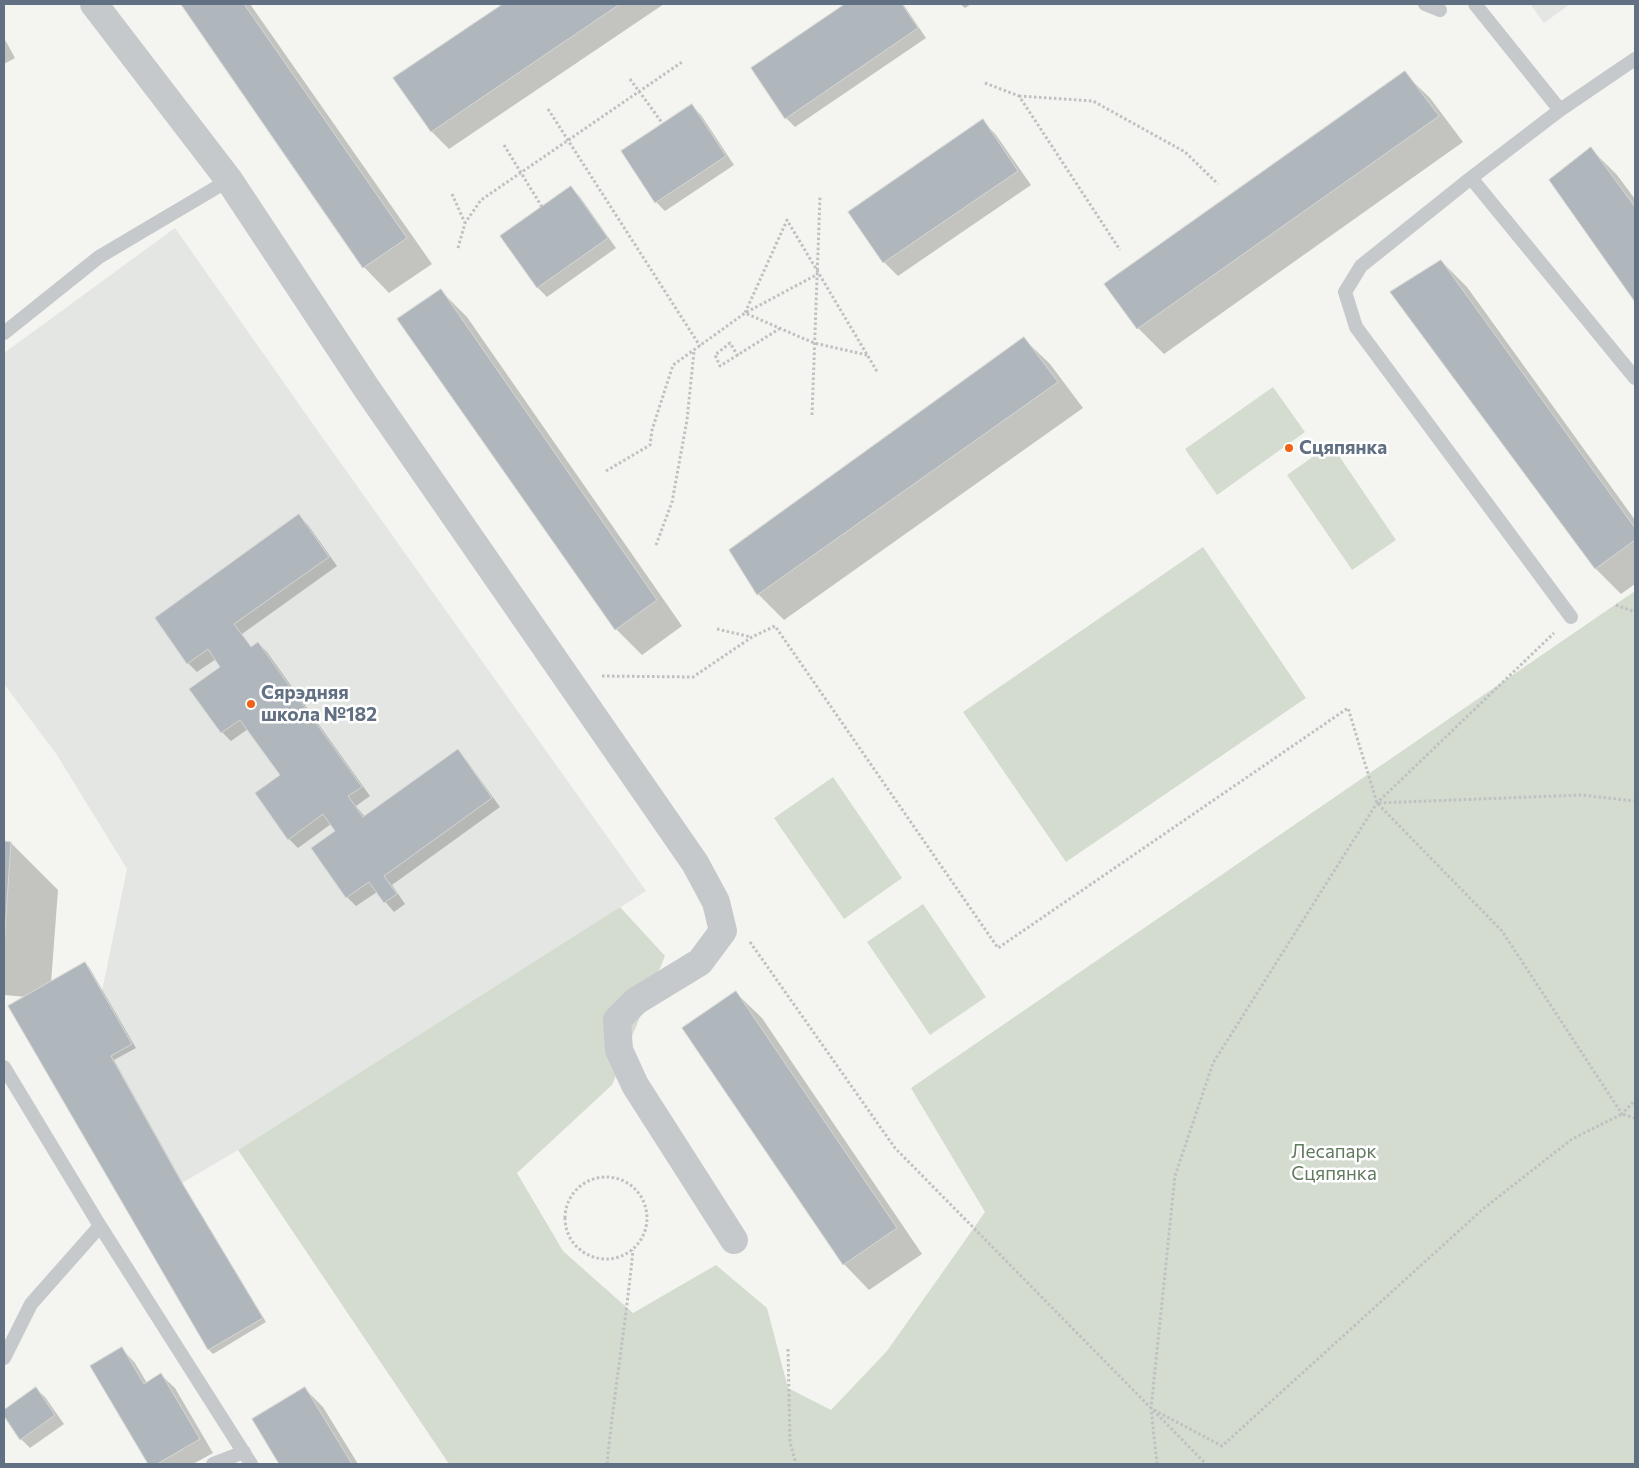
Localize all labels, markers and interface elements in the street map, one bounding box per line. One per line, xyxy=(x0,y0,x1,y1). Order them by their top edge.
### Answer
place label: Сцяпянка xyxy=(1299,437,1387,459)
marker: Сцяпянка xyxy=(1283,442,1295,454)
place label: Сярэдняя школа №182 xyxy=(261,682,377,726)
marker: Сярэдняя школа №182 xyxy=(245,698,257,710)
park label: Лесапарк Сцяпянка xyxy=(1291,1141,1377,1185)

